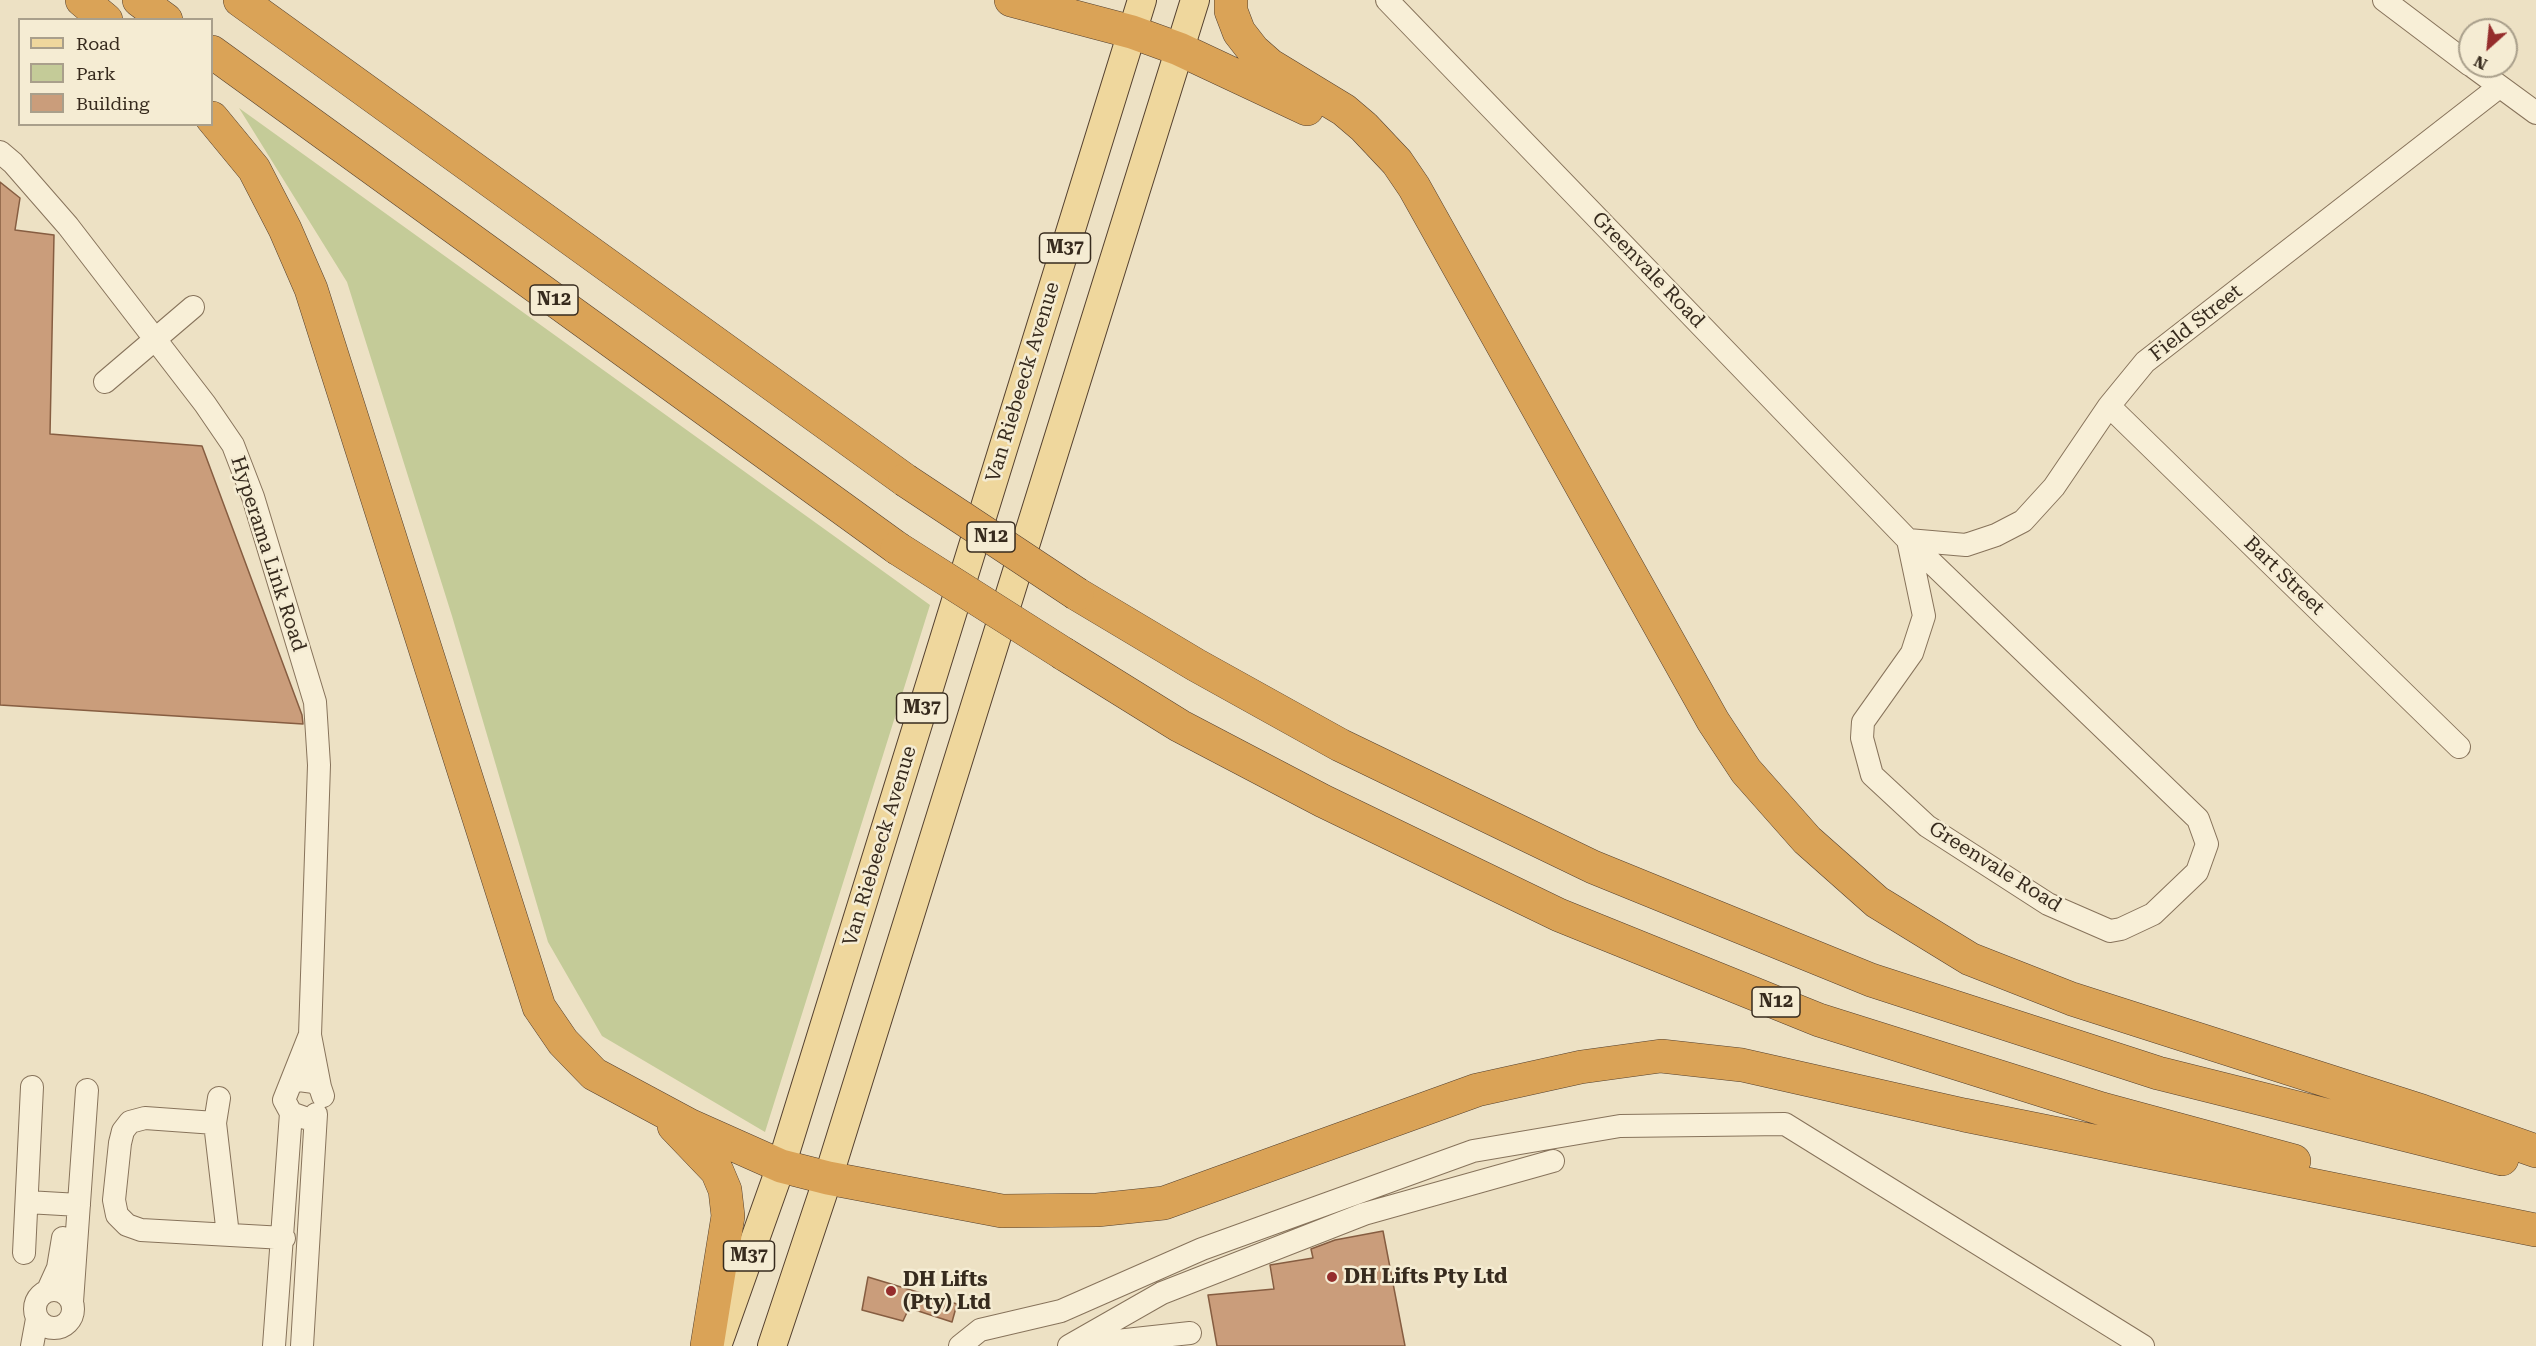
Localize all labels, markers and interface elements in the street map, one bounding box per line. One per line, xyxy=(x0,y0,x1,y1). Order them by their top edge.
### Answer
legend xyxy=(18,18,213,126)
north arrow xyxy=(2458,18,2518,78)
text: Road xyxy=(76,33,120,54)
text: N xyxy=(2471,51,2490,74)
text: Park xyxy=(76,63,116,84)
text: Building xyxy=(76,93,150,114)
street label: Greenvale Road xyxy=(1587,207,1709,333)
road number: M37 xyxy=(1040,233,1090,263)
street label: Van Riebeeck Avenue xyxy=(981,279,1065,485)
street label: Field Street xyxy=(2145,280,2247,366)
road number: N12 xyxy=(530,285,578,315)
street label: Hyperama Link Road xyxy=(225,453,311,655)
road number: N12 xyxy=(967,522,1015,552)
street label: Bart Street xyxy=(2239,532,2329,620)
road number: M37 xyxy=(896,693,948,723)
street label: Van Riebeeck Avenue xyxy=(838,743,922,949)
street label: Greenvale Road xyxy=(1924,817,2066,917)
road number: N12 xyxy=(1752,987,1800,1017)
road number: M37 xyxy=(724,1241,774,1271)
place label: DH Lifts Pty Ltd xyxy=(1344,1265,1507,1289)
place label: DH Lifts (Pty) Ltd xyxy=(903,1268,991,1315)
marker: DH Lifts Pty Ltd xyxy=(1325,1270,1339,1284)
marker: DH Lifts (Pty) Ltd xyxy=(884,1284,898,1298)

